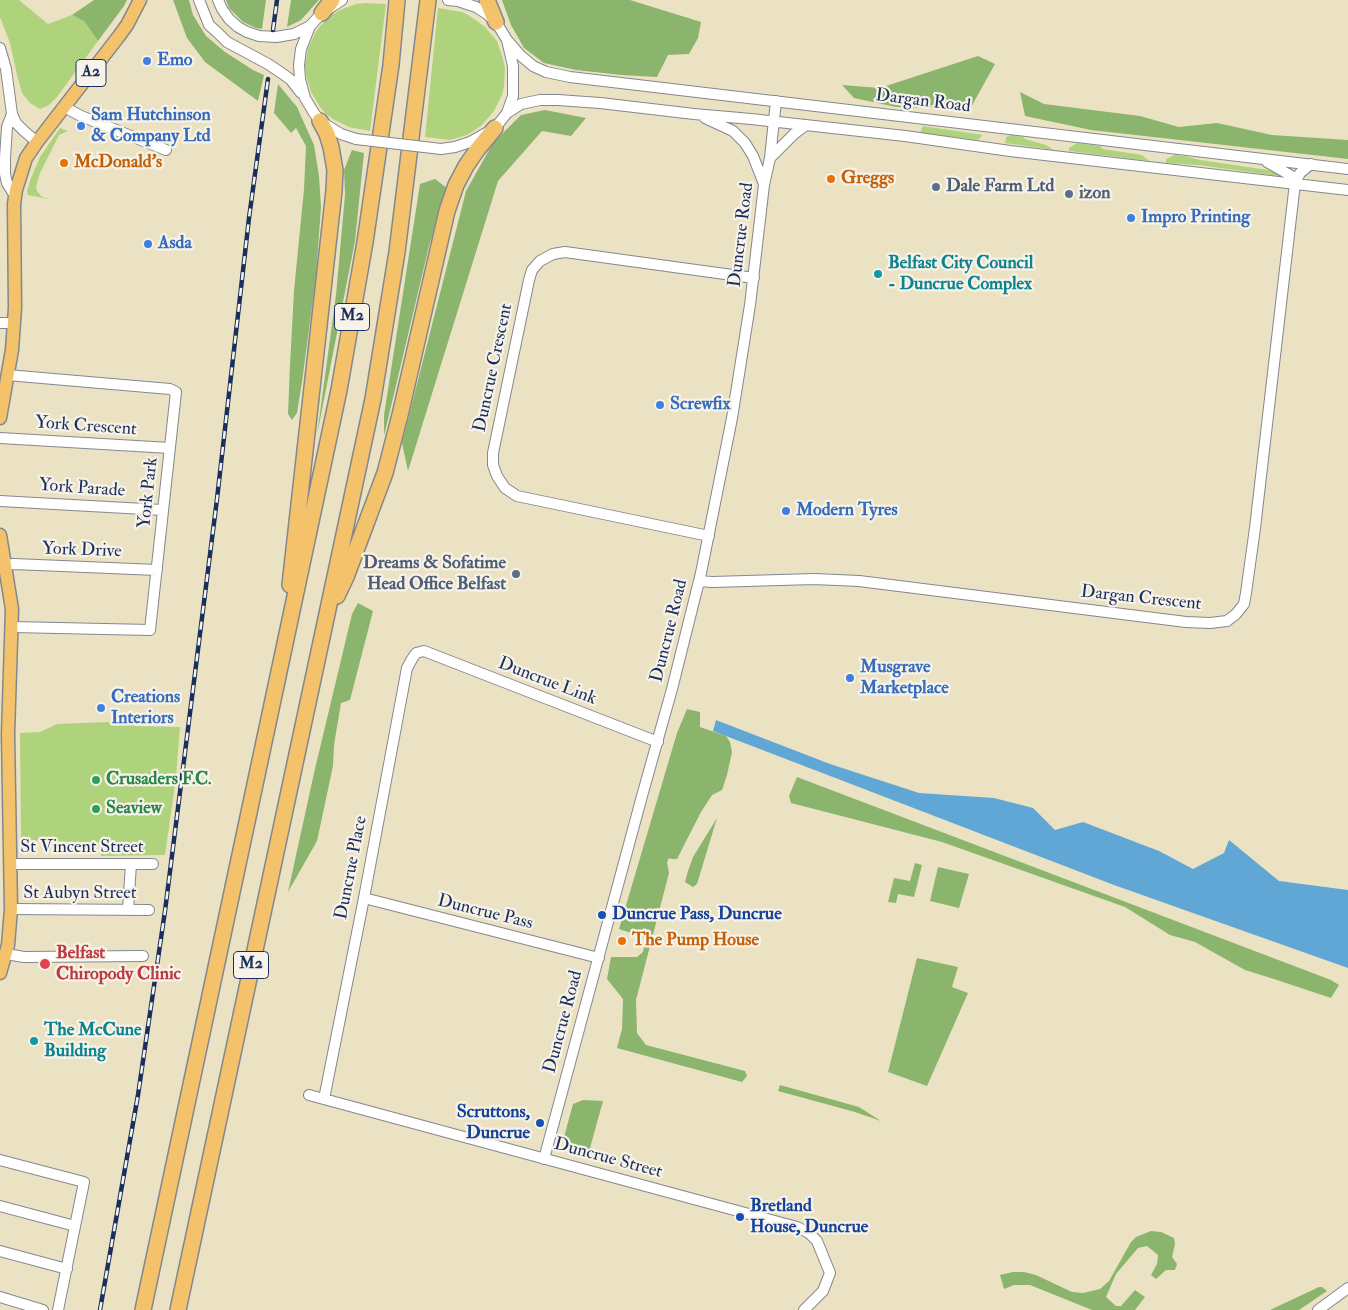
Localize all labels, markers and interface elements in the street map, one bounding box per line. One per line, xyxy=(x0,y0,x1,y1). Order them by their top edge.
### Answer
place label: Emo xyxy=(157,50,193,72)
marker: Emo xyxy=(141,55,153,67)
road number: A2 xyxy=(76,59,106,86)
street label: Dargan Road xyxy=(874,85,972,119)
place label: Sam Hutchinson & Company Ltd xyxy=(91,105,211,148)
marker: Sam Hutchinson & Company Ltd xyxy=(75,120,87,132)
place label: McDonald's xyxy=(74,152,162,174)
marker: McDonald's xyxy=(58,157,70,169)
place label: Greggs xyxy=(841,168,894,190)
marker: Greggs xyxy=(825,173,837,185)
place label: Dale Farm Ltd xyxy=(946,176,1054,198)
street label: Duncrue Road xyxy=(725,181,759,289)
marker: Dale Farm Ltd xyxy=(930,181,942,193)
place label: izon xyxy=(1079,183,1110,205)
marker: izon xyxy=(1063,188,1075,200)
place label: Impro Printing xyxy=(1141,207,1250,229)
marker: Impro Printing xyxy=(1125,212,1137,224)
place label: Asda xyxy=(158,233,192,255)
marker: Asda xyxy=(142,238,154,250)
place label: Belfast City Council - Duncrue Complex xyxy=(888,253,1033,296)
marker: Belfast City Council - Duncrue Complex xyxy=(872,268,884,280)
street label: Duncrue Crescent xyxy=(470,302,518,434)
road number: M2 xyxy=(334,304,370,330)
place label: Screwfix xyxy=(670,394,730,416)
marker: Screwfix xyxy=(654,399,666,411)
street label: York Crescent xyxy=(35,413,137,441)
street label: York Park xyxy=(135,457,163,529)
street label: York Parade xyxy=(38,475,126,503)
place label: Modern Tyres xyxy=(796,500,898,522)
marker: Modern Tyres xyxy=(780,505,792,517)
street label: York Drive xyxy=(42,539,122,563)
place label: Dreams & Sofatime Head Office Belfast xyxy=(363,553,506,596)
marker: Dreams & Sofatime Head Office Belfast xyxy=(510,568,522,580)
street label: Duncrue Road xyxy=(647,577,693,685)
street label: Dargan Crescent xyxy=(1080,582,1202,616)
street label: Duncrue Link xyxy=(495,653,599,711)
place label: Musgrave Marketplace xyxy=(860,657,949,700)
marker: Musgrave Marketplace xyxy=(844,672,856,684)
place label: Creations Interiors xyxy=(111,687,180,730)
marker: Creations Interiors xyxy=(95,702,107,714)
place label: Crusaders F.C. xyxy=(106,769,212,791)
marker: Crusaders F.C. xyxy=(90,774,102,786)
place label: Seaview xyxy=(106,798,162,820)
marker: Seaview xyxy=(90,803,102,815)
street label: Duncrue Place xyxy=(331,814,373,922)
street label: St Vincent Street xyxy=(20,837,144,859)
street label: St Aubyn Street xyxy=(23,883,137,905)
street label: Duncrue Pass xyxy=(435,891,535,935)
place label: Duncrue Pass, Duncrue xyxy=(612,904,782,926)
marker: Duncrue Pass, Duncrue xyxy=(596,909,608,921)
place label: The Pump House xyxy=(632,930,759,952)
marker: The Pump House xyxy=(616,935,628,947)
place label: Belfast Chiropody Clinic xyxy=(56,943,181,986)
road number: M2 xyxy=(234,952,268,978)
marker: Belfast Chiropody Clinic xyxy=(38,957,52,971)
street label: Duncrue Road xyxy=(540,968,588,1076)
place label: The McCune Building xyxy=(44,1020,142,1062)
marker: The McCune Building xyxy=(28,1035,40,1047)
place label: Scruttons, Duncrue xyxy=(457,1102,530,1144)
marker: Scruttons, Duncrue xyxy=(534,1117,546,1129)
street label: Duncrue Street xyxy=(552,1134,664,1184)
place label: Bretland House, Duncrue xyxy=(750,1196,868,1238)
marker: Bretland House, Duncrue xyxy=(734,1211,746,1223)

